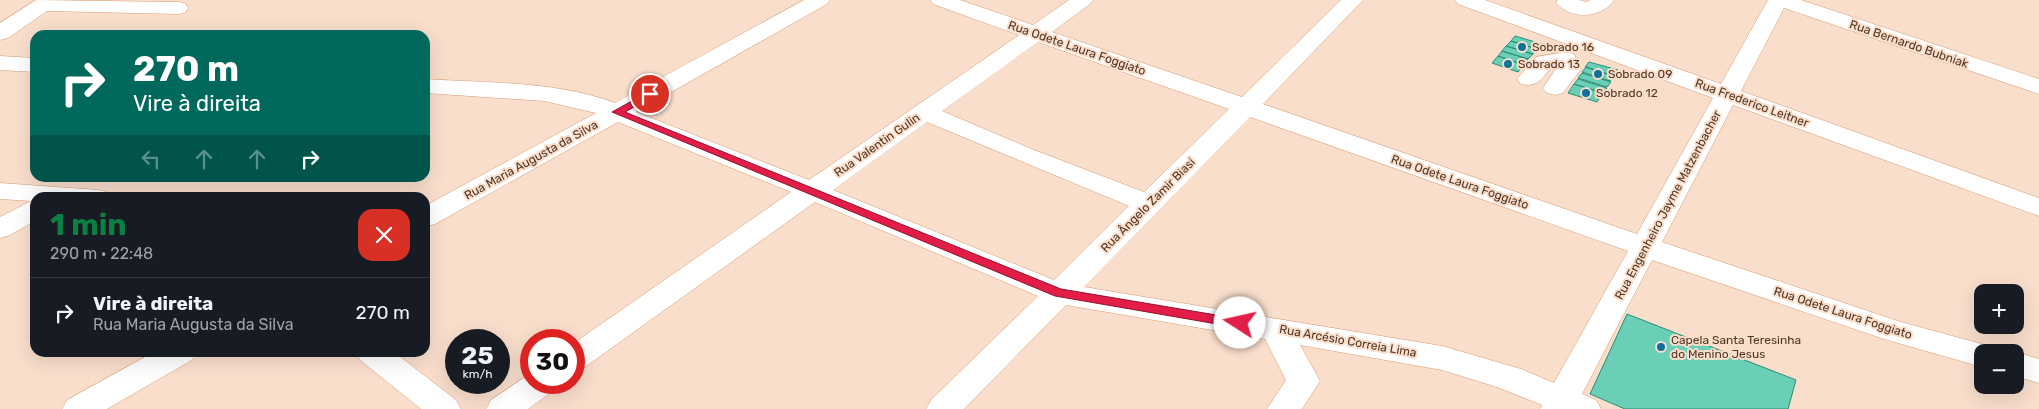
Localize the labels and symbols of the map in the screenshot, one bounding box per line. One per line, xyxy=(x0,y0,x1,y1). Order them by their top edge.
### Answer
street label: Rua Bernardo Bubniak xyxy=(1848,17,1971,71)
street label: Rua Odete Laura Foggiato xyxy=(1006,18,1148,78)
place label: Sobrado 16 xyxy=(1532,40,1594,54)
marker: Sobrado 16 xyxy=(1516,41,1528,53)
place label: Sobrado 13 xyxy=(1518,57,1580,71)
marker: Sobrado 13 xyxy=(1502,58,1514,70)
place label: Sobrado 09 xyxy=(1608,67,1672,81)
marker: Sobrado 09 xyxy=(1592,68,1604,80)
pin xyxy=(629,73,671,115)
street label: Rua Frederico Leitner xyxy=(1693,76,1811,130)
place label: Sobrado 12 xyxy=(1596,86,1658,100)
marker: Sobrado 12 xyxy=(1580,87,1592,99)
street label: Rua Engenheiro Jayme Matzenbacher xyxy=(1612,108,1724,302)
street label: Rua Valentin Gulin xyxy=(832,110,922,180)
street label: Rua Maria Augusta da Silva xyxy=(462,117,600,203)
street label: Rua Odete Laura Foggiato xyxy=(1389,152,1531,212)
street label: Rua Ângelo Zamir Biasi xyxy=(1098,155,1198,255)
street label: Rua Odete Laura Foggiato xyxy=(1772,284,1914,342)
position arrow xyxy=(1213,296,1265,348)
street label: Rua Arcésio Correia Lima xyxy=(1278,322,1418,360)
speed limit sign: 30 xyxy=(520,329,585,394)
place label: Capela Santa Teresinha do Menino Jesus xyxy=(1671,333,1801,361)
marker: Capela Santa Teresinha do Menino Jesus xyxy=(1655,341,1667,353)

